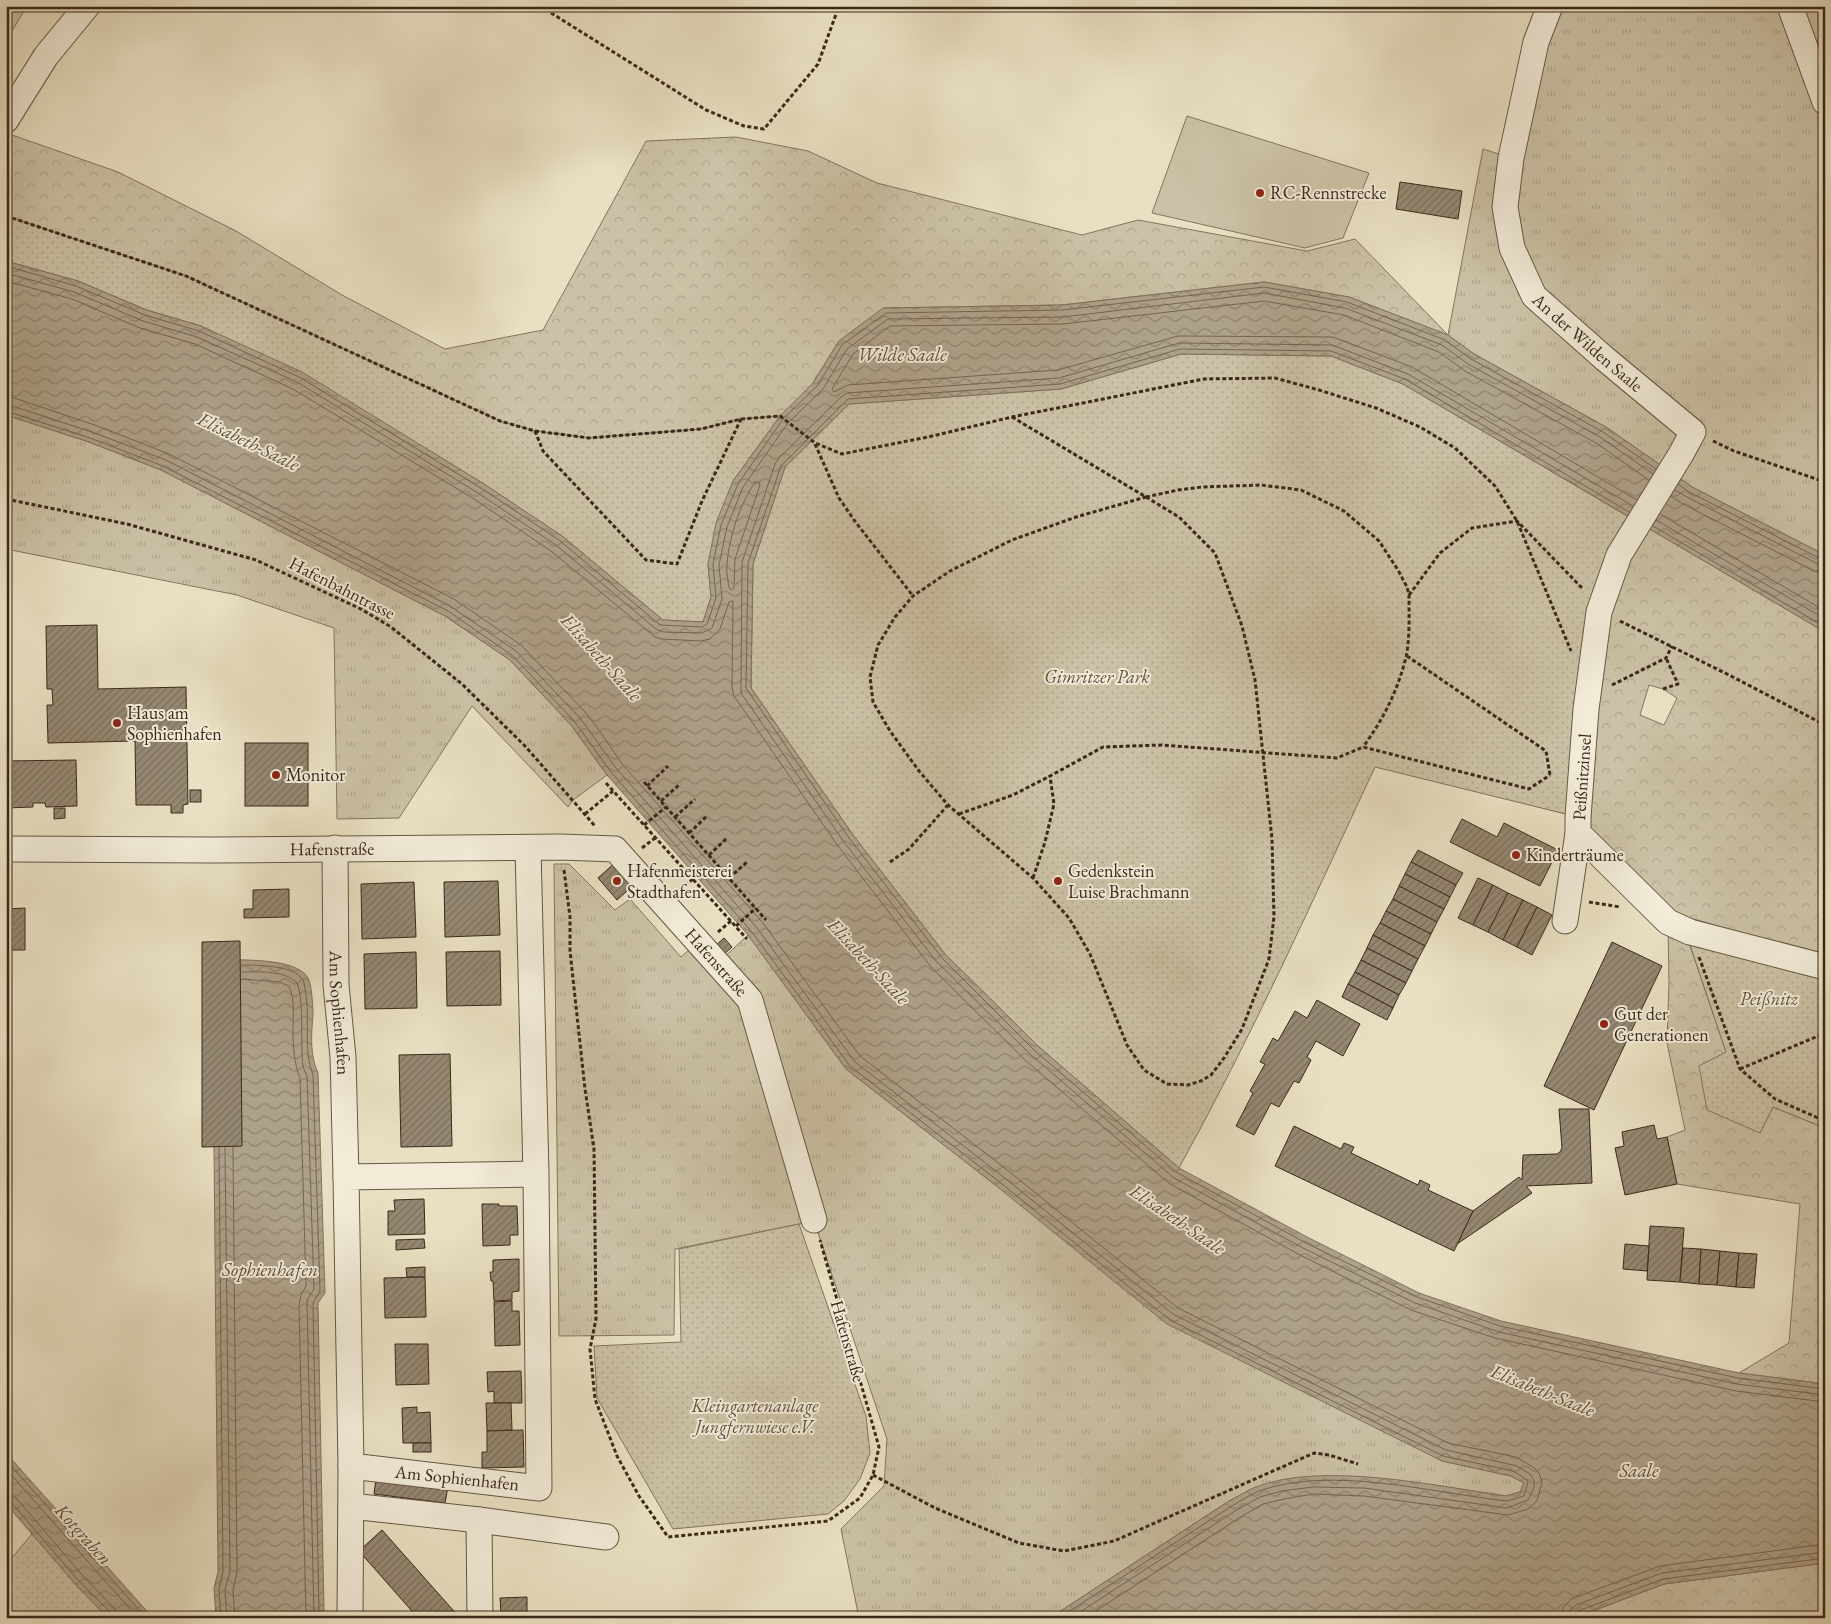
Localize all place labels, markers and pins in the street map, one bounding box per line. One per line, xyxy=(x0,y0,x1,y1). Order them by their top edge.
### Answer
place label: RC-Rennstrecke xyxy=(1270,181,1387,204)
marker: RC-Rennstrecke xyxy=(1254,187,1266,199)
place label: Haus am Sophienhafen xyxy=(127,701,222,745)
marker: Haus am Sophienhafen xyxy=(111,717,123,729)
place label: Monitor xyxy=(286,763,345,786)
marker: Monitor xyxy=(270,769,282,781)
place label: Kinderträume xyxy=(1526,843,1624,866)
marker: Kinderträume xyxy=(1510,849,1522,861)
place label: Hafenmeisterei Stadthafen xyxy=(627,859,733,903)
place label: Gedenkstein Luise Brachmann xyxy=(1068,859,1190,903)
marker: Hafenmeisterei Stadthafen xyxy=(611,875,623,887)
marker: Gedenkstein Luise Brachmann xyxy=(1052,875,1064,887)
place label: Gut der Generationen xyxy=(1614,1002,1709,1046)
marker: Gut der Generationen xyxy=(1598,1018,1610,1030)

